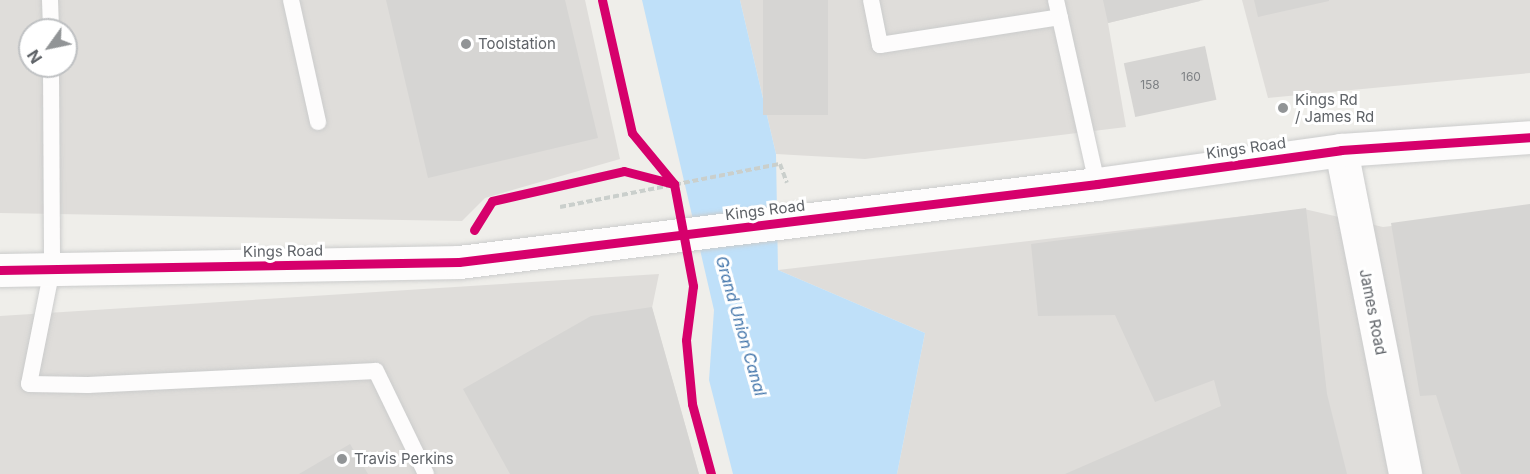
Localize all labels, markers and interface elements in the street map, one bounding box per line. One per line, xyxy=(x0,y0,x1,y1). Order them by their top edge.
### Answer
north arrow xyxy=(18,18,78,78)
place label: Toolstation xyxy=(478,35,556,53)
marker: Toolstation xyxy=(459,37,473,51)
text: N xyxy=(23,46,46,67)
house number: 160 xyxy=(1181,70,1201,84)
house number: 158 xyxy=(1140,78,1160,92)
place label: Kings Rd / James Rd xyxy=(1295,90,1374,125)
marker: Kings Rd / James Rd xyxy=(1276,101,1290,115)
street label: Kings Road xyxy=(1205,133,1287,163)
street label: Kings Road xyxy=(724,196,806,224)
street label: Kings Road xyxy=(243,241,323,261)
water label: Grand Union Canal xyxy=(712,254,770,398)
street label: James Road xyxy=(1356,267,1390,357)
place label: Travis Perkins xyxy=(354,450,454,468)
marker: Travis Perkins xyxy=(335,452,349,466)

